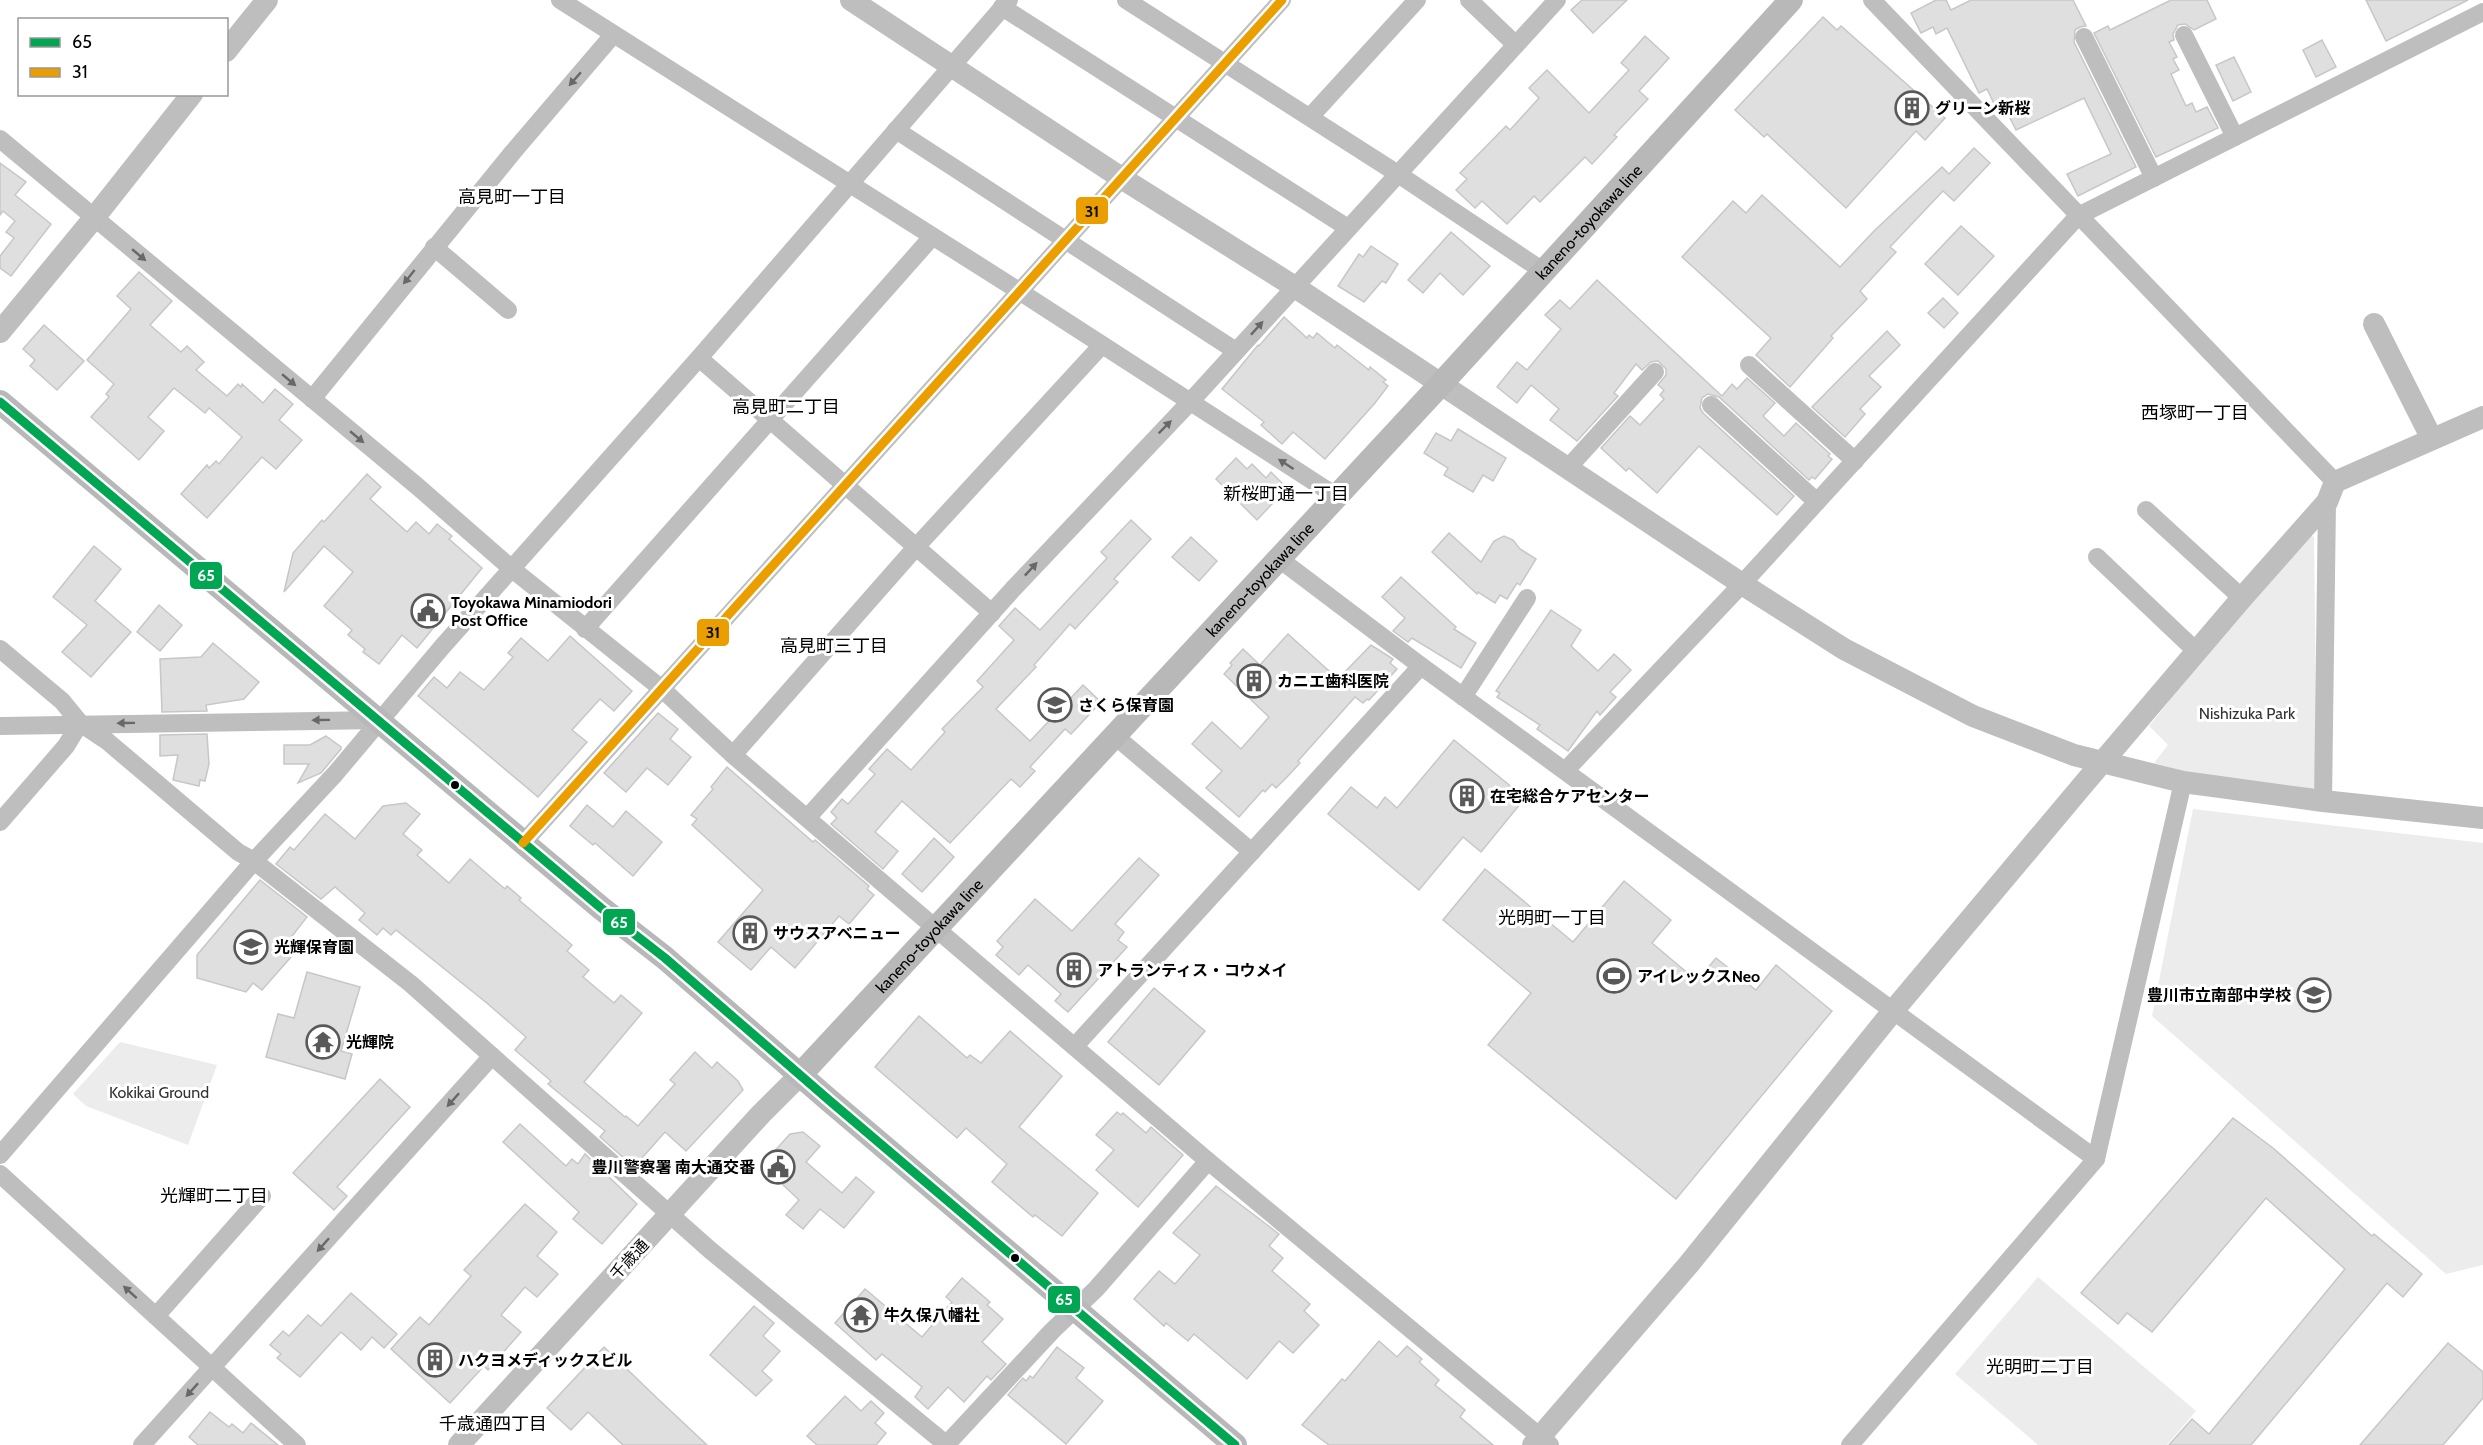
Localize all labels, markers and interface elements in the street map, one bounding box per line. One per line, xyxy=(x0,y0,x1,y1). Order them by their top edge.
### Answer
legend xyxy=(18,18,228,96)
text: 65 xyxy=(72,31,92,53)
text: 31 xyxy=(72,61,88,83)
one-way arrow xyxy=(569,71,582,86)
building icon: グリーン新桜 xyxy=(1894,90,1930,126)
place label: グリーン新桜 xyxy=(1935,99,2030,118)
street label: kaneno-toyokawa line xyxy=(1532,161,1646,283)
district label: 高見町一丁目 xyxy=(458,186,566,208)
line badge: 31 xyxy=(1075,196,1109,225)
text: 31 xyxy=(1085,202,1099,221)
one-way arrow xyxy=(132,249,147,261)
one-way arrow xyxy=(404,270,416,285)
one-way arrow xyxy=(1250,320,1264,335)
one-way arrow xyxy=(281,373,296,386)
district label: 高見町二丁目 xyxy=(732,396,840,418)
district label: 西塚町一丁目 xyxy=(2141,402,2249,424)
one-way arrow xyxy=(1157,420,1171,434)
one-way arrow xyxy=(349,430,365,443)
one-way arrow xyxy=(1278,459,1294,470)
district label: 新桜町通一丁目 xyxy=(1223,483,1349,505)
street label: kaneno-toyokawa line xyxy=(1203,519,1318,641)
line badge: 65 xyxy=(189,561,223,590)
one-way arrow xyxy=(1024,562,1037,577)
text: 65 xyxy=(197,566,215,585)
public building icon: Toyokawa Minamiodori Post Office xyxy=(410,593,446,629)
place label: Toyokawa Minamiodori Post Office xyxy=(451,593,612,630)
line badge: 31 xyxy=(696,618,730,647)
text: 31 xyxy=(706,623,720,642)
district label: 高見町三丁目 xyxy=(780,635,888,657)
building icon: カニエ歯科医院 xyxy=(1236,663,1272,699)
place label: カニエ歯科医院 xyxy=(1277,672,1389,691)
school or university icon: さくら保育園 xyxy=(1037,687,1073,723)
place label: さくら保育園 xyxy=(1078,696,1174,715)
park label: Nishizuka Park xyxy=(2199,704,2296,723)
one-way arrow xyxy=(312,715,331,725)
one-way arrow xyxy=(117,718,136,727)
building icon: 在宅総合ケアセンター xyxy=(1449,778,1485,814)
unlabelled marker xyxy=(449,779,461,791)
place label: 在宅総合ケアセンター xyxy=(1490,787,1650,806)
street label: kaneno-toyokawa line xyxy=(872,875,987,997)
district label: 光明町一丁目 xyxy=(1498,907,1606,929)
line badge: 65 xyxy=(602,908,636,936)
text: 65 xyxy=(610,913,628,932)
building icon: サウスアベニュー xyxy=(732,915,768,951)
place label: サウスアベニュー xyxy=(773,924,901,943)
school or university icon: 光輝保育園 xyxy=(233,929,269,965)
place label: 光輝保育園 xyxy=(274,938,354,957)
building icon: アトランティス・コウメイ xyxy=(1056,952,1092,988)
sports icon: アイレックスNeo xyxy=(1596,958,1632,994)
place label: アトランティス・コウメイ xyxy=(1097,961,1287,980)
place label: アイレックスNeo xyxy=(1637,967,1760,986)
school or university icon: 豊川市立南部中学校 xyxy=(2296,977,2332,1013)
place label: 豊川市立南部中学校 xyxy=(2147,986,2291,1005)
temple icon: 光輝院 xyxy=(305,1024,341,1060)
place label: 光輝院 xyxy=(346,1033,394,1052)
park label: Kokikai Ground xyxy=(109,1083,209,1102)
one-way arrow xyxy=(447,1092,460,1107)
public building icon: 豊川警察署 南大通交番 xyxy=(760,1149,796,1185)
place label: 豊川警察署 南大通交番 xyxy=(591,1158,755,1177)
district label: 光輝町二丁目 xyxy=(160,1185,268,1207)
street label: 千歳通 xyxy=(606,1235,653,1283)
one-way arrow xyxy=(317,1237,330,1252)
unlabelled marker xyxy=(1009,1252,1021,1264)
one-way arrow xyxy=(122,1285,137,1299)
line badge: 65 xyxy=(1047,1285,1081,1314)
text: 65 xyxy=(1055,1290,1073,1309)
temple icon: 牛久保八幡社 xyxy=(843,1297,879,1333)
place label: 牛久保八幡社 xyxy=(884,1306,980,1325)
building icon: ハクヨメディックスビル xyxy=(417,1342,453,1378)
place label: ハクヨメディックスビル xyxy=(458,1351,632,1370)
district label: 光明町二丁目 xyxy=(1986,1356,2094,1378)
one-way arrow xyxy=(185,1382,199,1397)
district label: 千歳通四丁目 xyxy=(439,1413,547,1435)

